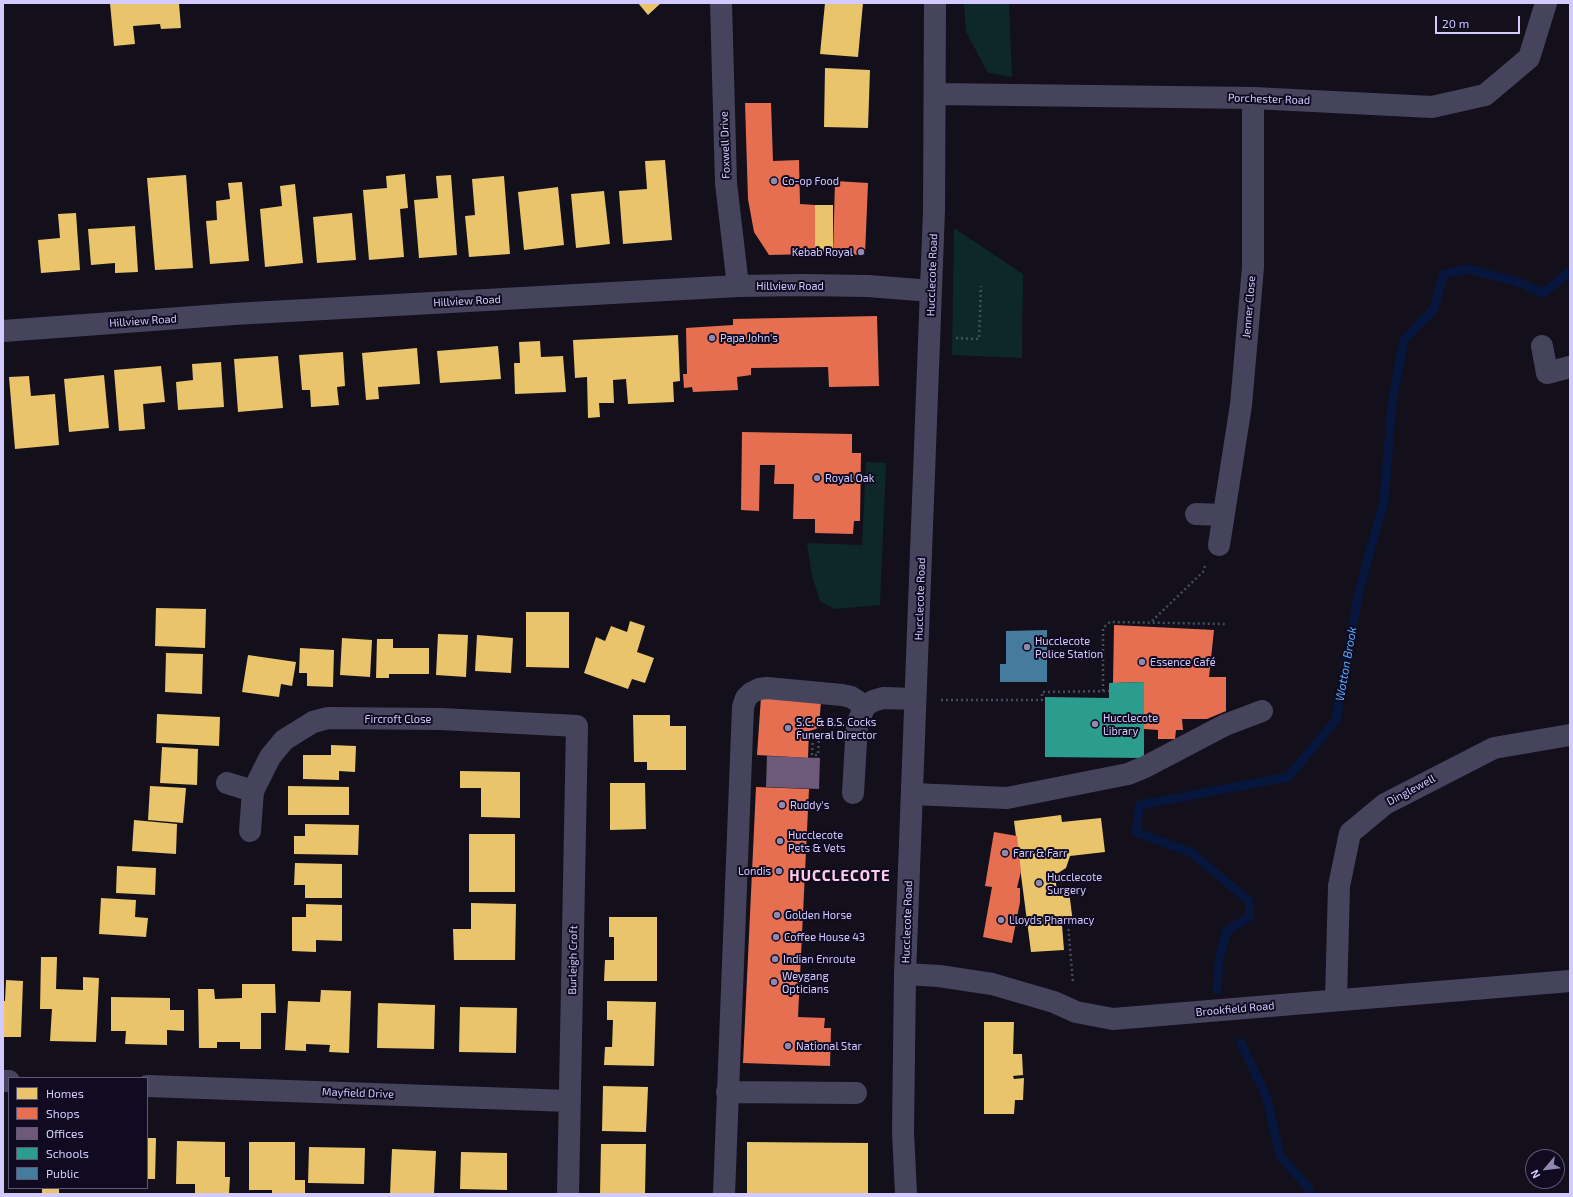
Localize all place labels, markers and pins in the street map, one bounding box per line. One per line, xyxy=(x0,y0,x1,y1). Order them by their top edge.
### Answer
place label: Co-op Food xyxy=(782,174,839,188)
marker: Co-op Food xyxy=(769,176,779,186)
place label: Kebab Royal xyxy=(792,245,853,259)
marker: Kebab Royal xyxy=(856,247,866,257)
place label: Papa John's xyxy=(720,331,778,345)
marker: Papa John's xyxy=(707,333,717,343)
place label: Royal Oak xyxy=(825,471,874,485)
marker: Royal Oak xyxy=(812,473,822,483)
place label: Hucclecote Police Station xyxy=(1035,634,1103,660)
marker: Hucclecote Police Station xyxy=(1022,642,1032,652)
place label: Essence Café xyxy=(1150,655,1216,669)
marker: Essence Café xyxy=(1137,657,1147,667)
place label: Hucclecote Library xyxy=(1103,711,1158,737)
place label: S.C. & B.S. Cocks Funeral Director xyxy=(796,715,877,741)
marker: Hucclecote Library xyxy=(1090,719,1100,729)
marker: S.C. & B.S. Cocks Funeral Director xyxy=(783,723,793,733)
place label: Ruddy's xyxy=(790,798,829,812)
marker: Ruddy's xyxy=(777,800,787,810)
place label: Hucclecote Pets & Vets xyxy=(788,828,845,854)
marker: Hucclecote Pets & Vets xyxy=(775,836,785,846)
place label: Farr & Farr xyxy=(1013,846,1067,860)
marker: Farr & Farr xyxy=(1000,848,1010,858)
place label: Londis xyxy=(738,864,771,878)
marker: Londis xyxy=(774,866,784,876)
place label: Hucclecote Surgery xyxy=(1047,870,1102,896)
marker: Hucclecote Surgery xyxy=(1034,878,1044,888)
place label: Golden Horse xyxy=(785,908,852,922)
marker: Golden Horse xyxy=(772,910,782,920)
place label: Lloyds Pharmacy xyxy=(1009,913,1094,927)
marker: Lloyds Pharmacy xyxy=(996,915,1006,925)
place label: Coffee House 43 xyxy=(784,930,865,944)
marker: Coffee House 43 xyxy=(771,932,781,942)
place label: Indian Enroute xyxy=(783,952,856,966)
marker: Indian Enroute xyxy=(770,954,780,964)
place label: Weygang Opticians xyxy=(782,969,829,995)
marker: Weygang Opticians xyxy=(769,977,779,987)
place label: National Star xyxy=(796,1039,862,1053)
marker: National Star xyxy=(783,1041,793,1051)

